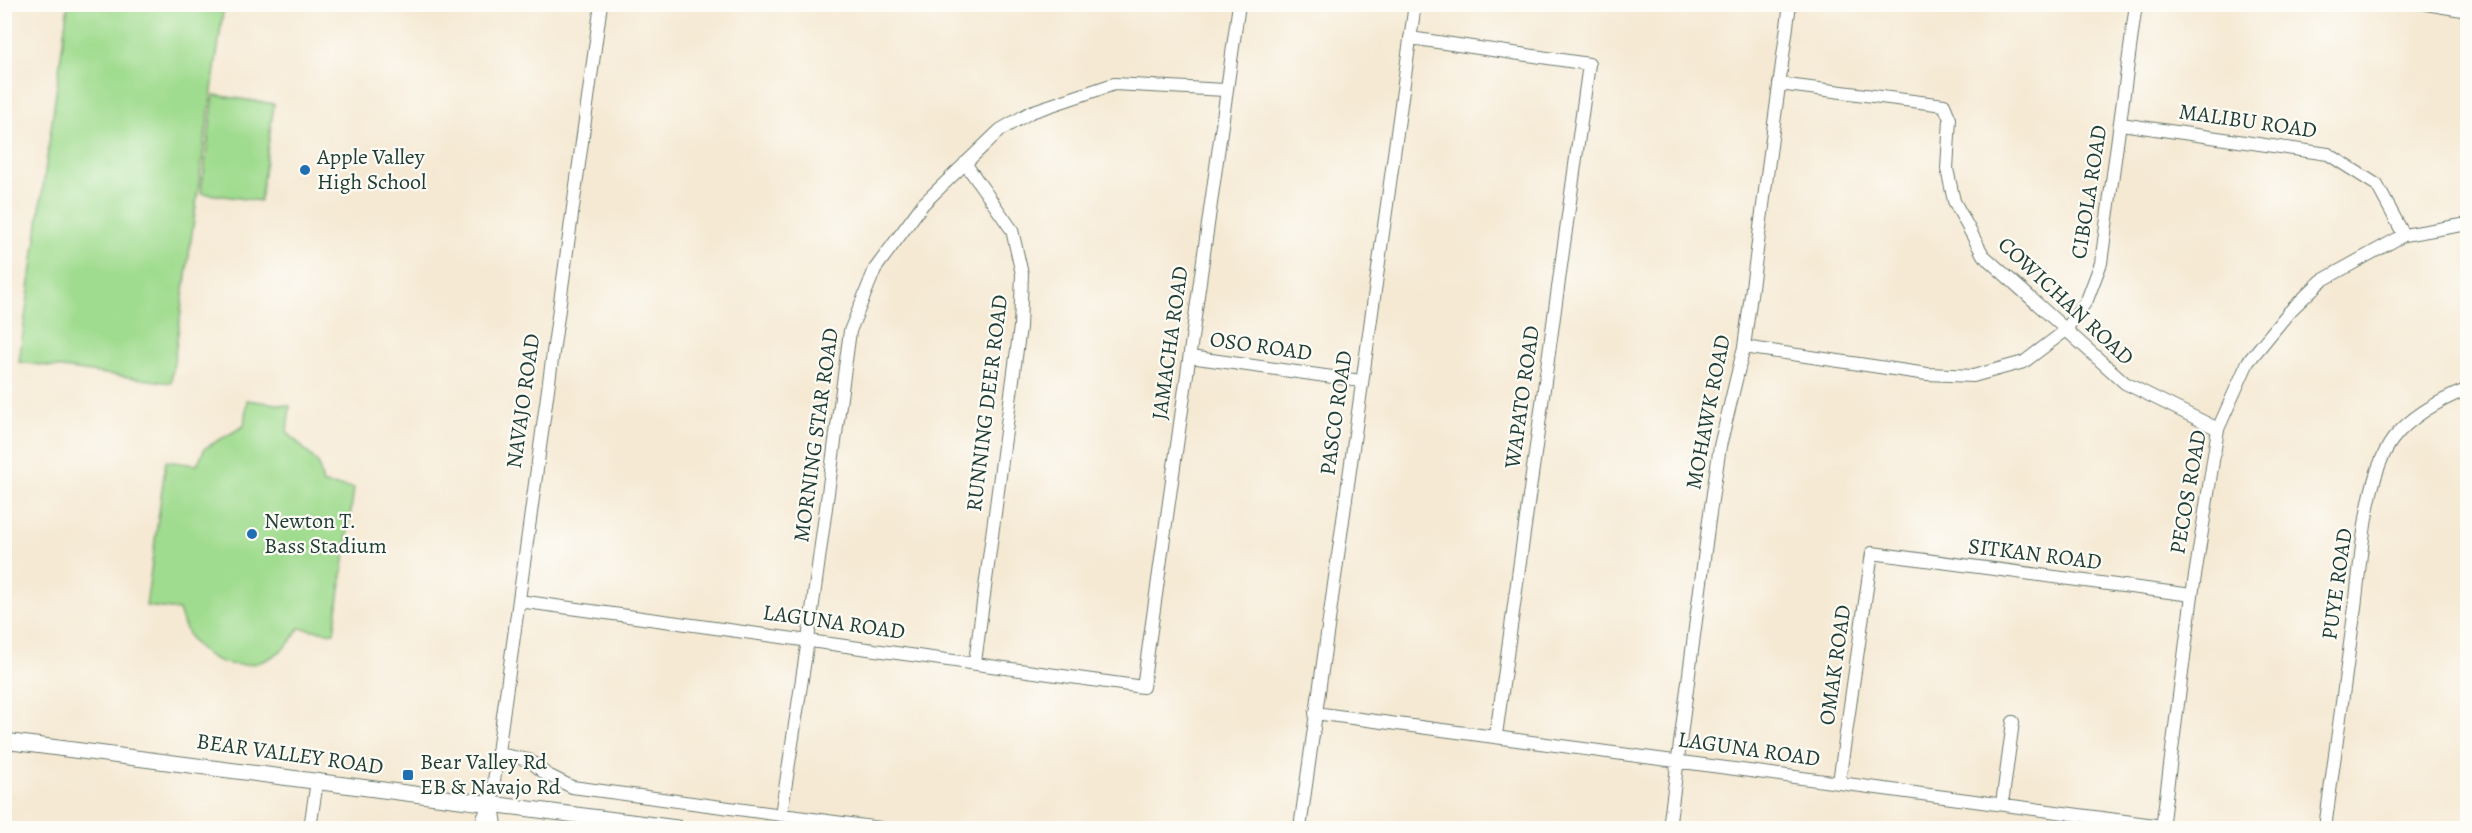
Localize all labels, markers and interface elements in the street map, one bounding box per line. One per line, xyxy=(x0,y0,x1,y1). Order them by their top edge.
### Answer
street label: MALIBU ROAD xyxy=(2177,96,2319,146)
street label: CIBOLA ROAD xyxy=(2064,123,2114,261)
place label: Apple Valley High School xyxy=(316,142,426,197)
marker: Apple Valley High School xyxy=(298,163,312,177)
street label: COWICHAN ROAD xyxy=(1991,230,2141,372)
street label: JAMACHA ROAD xyxy=(1144,264,1196,422)
street label: RUNNING DEER ROAD xyxy=(959,293,1015,513)
street label: OSO ROAD xyxy=(1208,324,1314,368)
street label: WAPATO ROAD xyxy=(1497,324,1547,471)
street label: MORNING STAR ROAD xyxy=(786,326,846,544)
street label: NAVAJO ROAD xyxy=(499,332,547,470)
street label: MOHAWK ROAD xyxy=(1678,332,1738,492)
street label: PASCO ROAD xyxy=(1312,349,1360,477)
street label: PECOS ROAD xyxy=(2162,427,2214,557)
place label: Newton T. Bass Stadium xyxy=(264,506,387,561)
street label: PUYE ROAD xyxy=(2314,526,2360,642)
marker: Newton T. Bass Stadium xyxy=(245,527,259,541)
street label: SITKAN ROAD xyxy=(1967,531,2103,577)
street label: LAGUNA ROAD xyxy=(761,597,907,647)
street label: OMAK ROAD xyxy=(1812,603,1858,727)
street label: LAGUNA ROAD xyxy=(1676,724,1822,774)
street label: BEAR VALLEY ROAD xyxy=(195,726,385,782)
place label: Bear Valley Rd EB & Navajo Rd xyxy=(420,747,561,802)
marker: Bear Valley Rd EB & Navajo Rd xyxy=(401,768,415,782)

